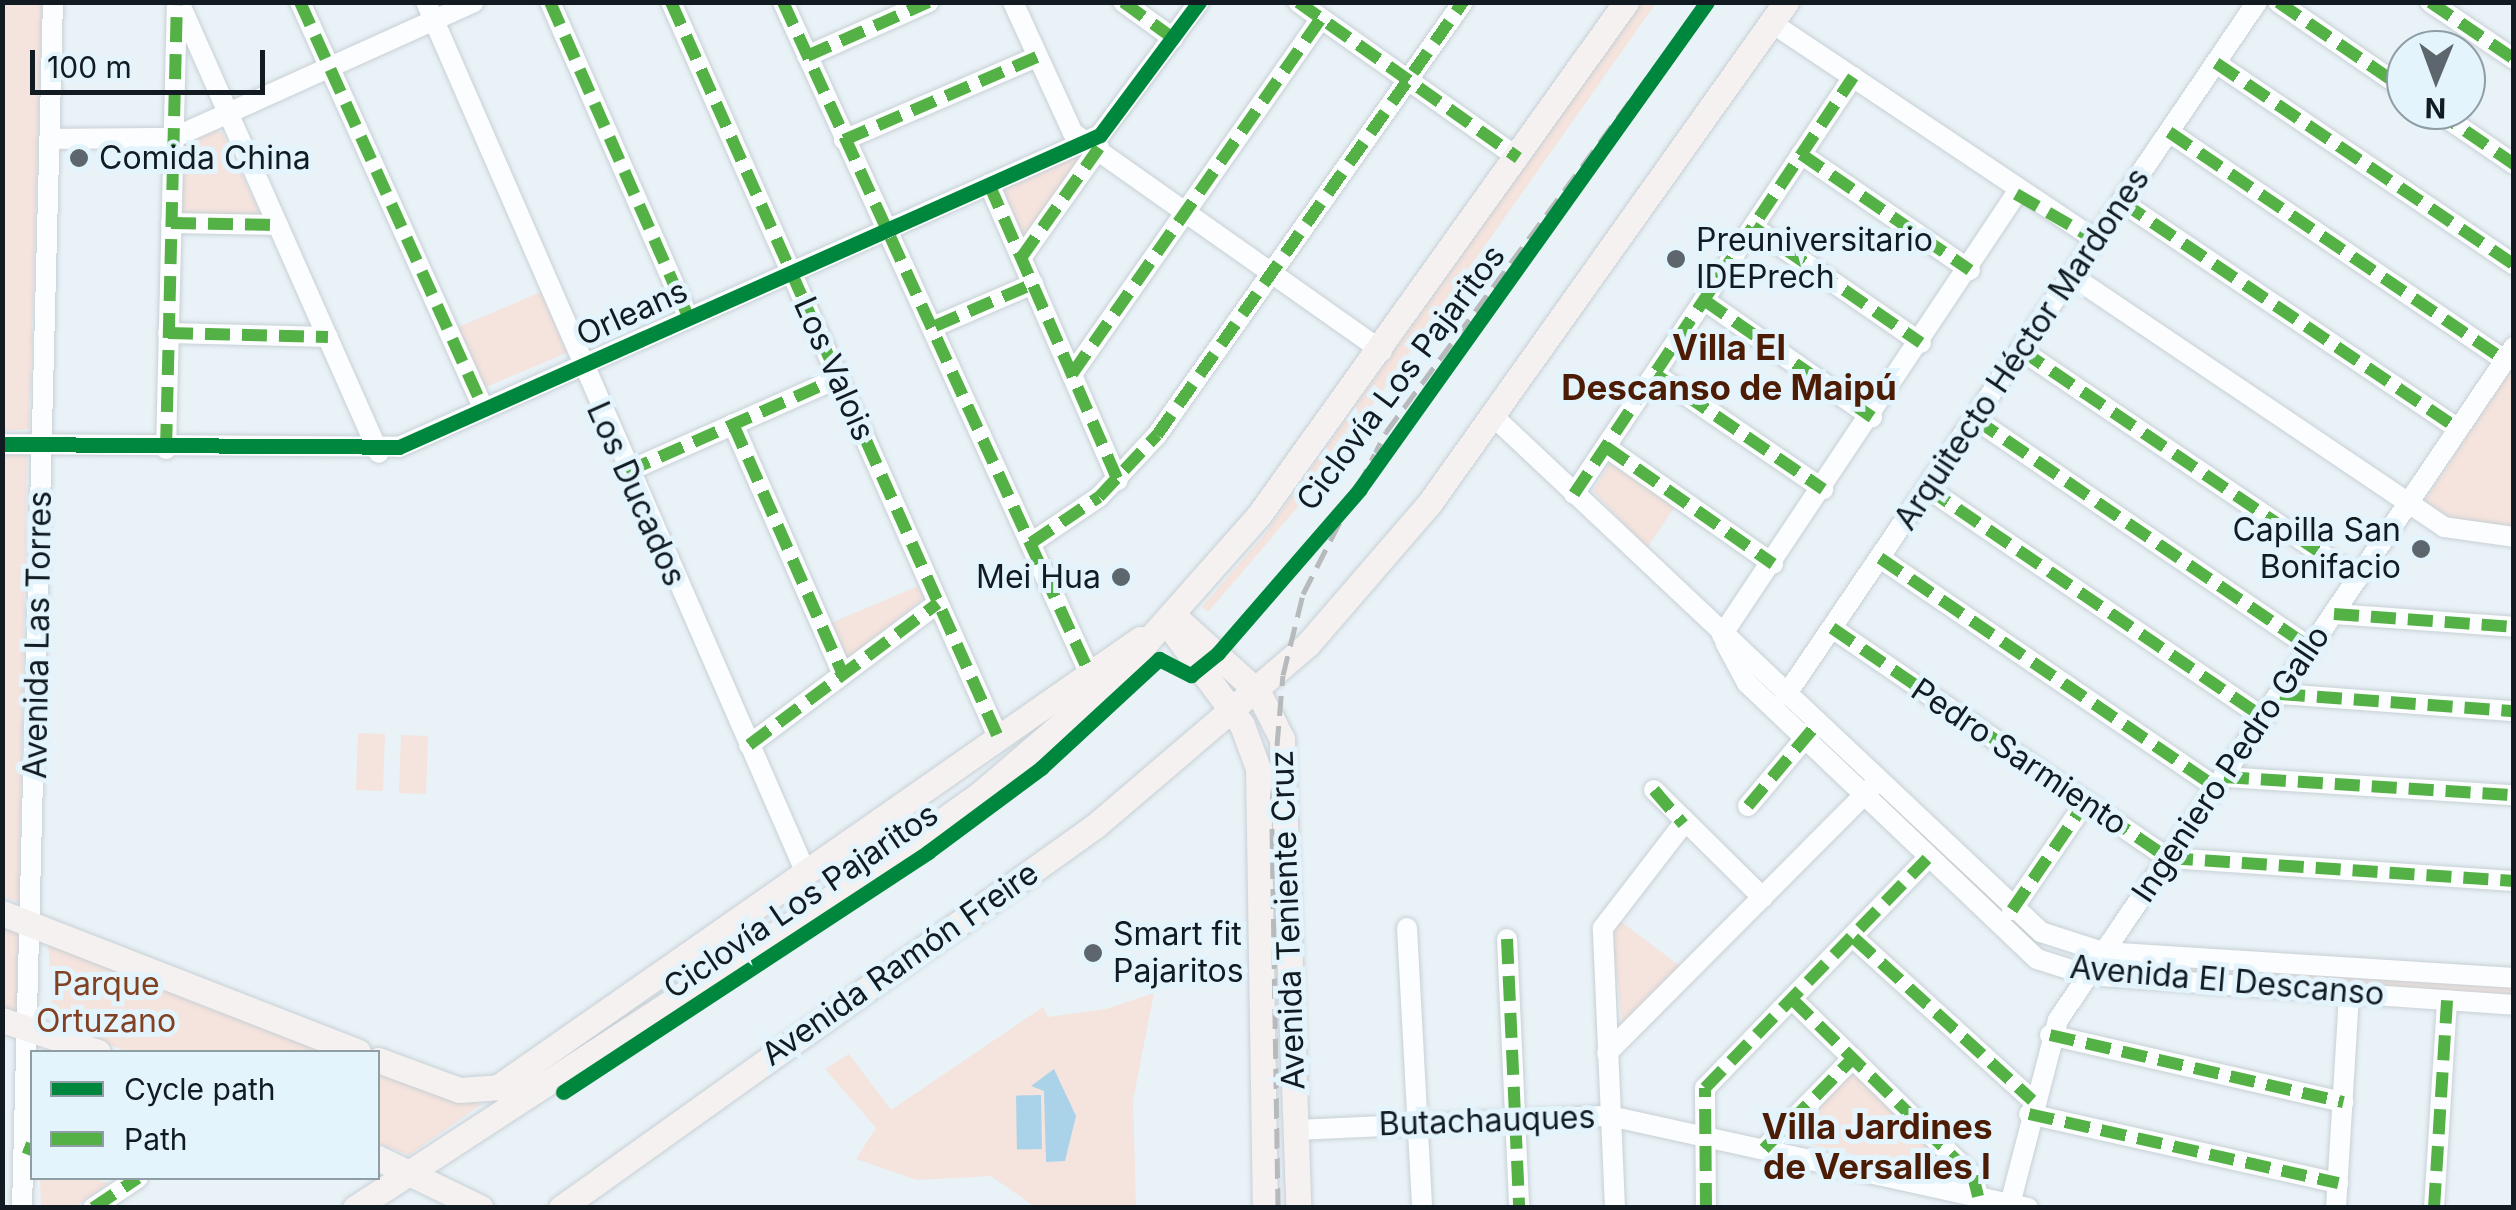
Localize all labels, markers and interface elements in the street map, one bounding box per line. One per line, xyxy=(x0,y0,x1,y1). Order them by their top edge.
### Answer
scale bar xyxy=(35,30,270,92)
north arrow xyxy=(2386,30,2486,130)
text: 100 m xyxy=(47,49,132,85)
text: N xyxy=(2425,91,2446,125)
place label: Comida China xyxy=(99,139,311,177)
marker: Comida China xyxy=(68,147,90,169)
street label: Arquitecto Héctor Mardones xyxy=(1886,161,2158,537)
place label: Preuniversitario IDEPrech xyxy=(1696,222,1933,297)
street label: Ciclovía Los Pajaritos xyxy=(1289,238,1513,518)
marker: Preuniversitario IDEPrech xyxy=(1665,248,1687,270)
street label: Orleans xyxy=(571,272,693,354)
street label: Los Valois xyxy=(785,291,883,447)
district label: Villa El Descanso de Maipú xyxy=(1561,326,1897,408)
street label: Los Ducados xyxy=(578,396,694,592)
street label: Avenida Las Torres xyxy=(16,491,60,779)
place label: Capilla San Bonifacio xyxy=(2232,512,2401,587)
marker: Capilla San Bonifacio xyxy=(2410,538,2432,560)
place label: Mei Hua xyxy=(976,558,1101,596)
marker: Mei Hua xyxy=(1110,566,1132,588)
street label: Ingeniero Pedro Gallo xyxy=(2124,618,2338,910)
street label: Pedro Sarmiento xyxy=(1904,671,2134,843)
street label: Avenida Teniente Cruz xyxy=(1263,749,1313,1091)
street label: Ciclovía Los Pajaritos xyxy=(657,795,945,1007)
street label: Avenida Ramón Freire xyxy=(754,854,1046,1074)
place label: Smart fit Pajaritos xyxy=(1113,916,1244,991)
marker: Smart fit Pajaritos xyxy=(1082,942,1104,964)
street label: Avenida El Descanso xyxy=(2068,948,2386,1014)
park label: Parque Ortuzano xyxy=(36,966,176,1041)
legend xyxy=(30,1050,380,1180)
text: Cycle path xyxy=(124,1071,276,1107)
street label: Butachauques xyxy=(1378,1098,1596,1144)
district label: Villa Jardines de Versalles I xyxy=(1761,1105,1993,1187)
text: Path xyxy=(124,1121,188,1157)

